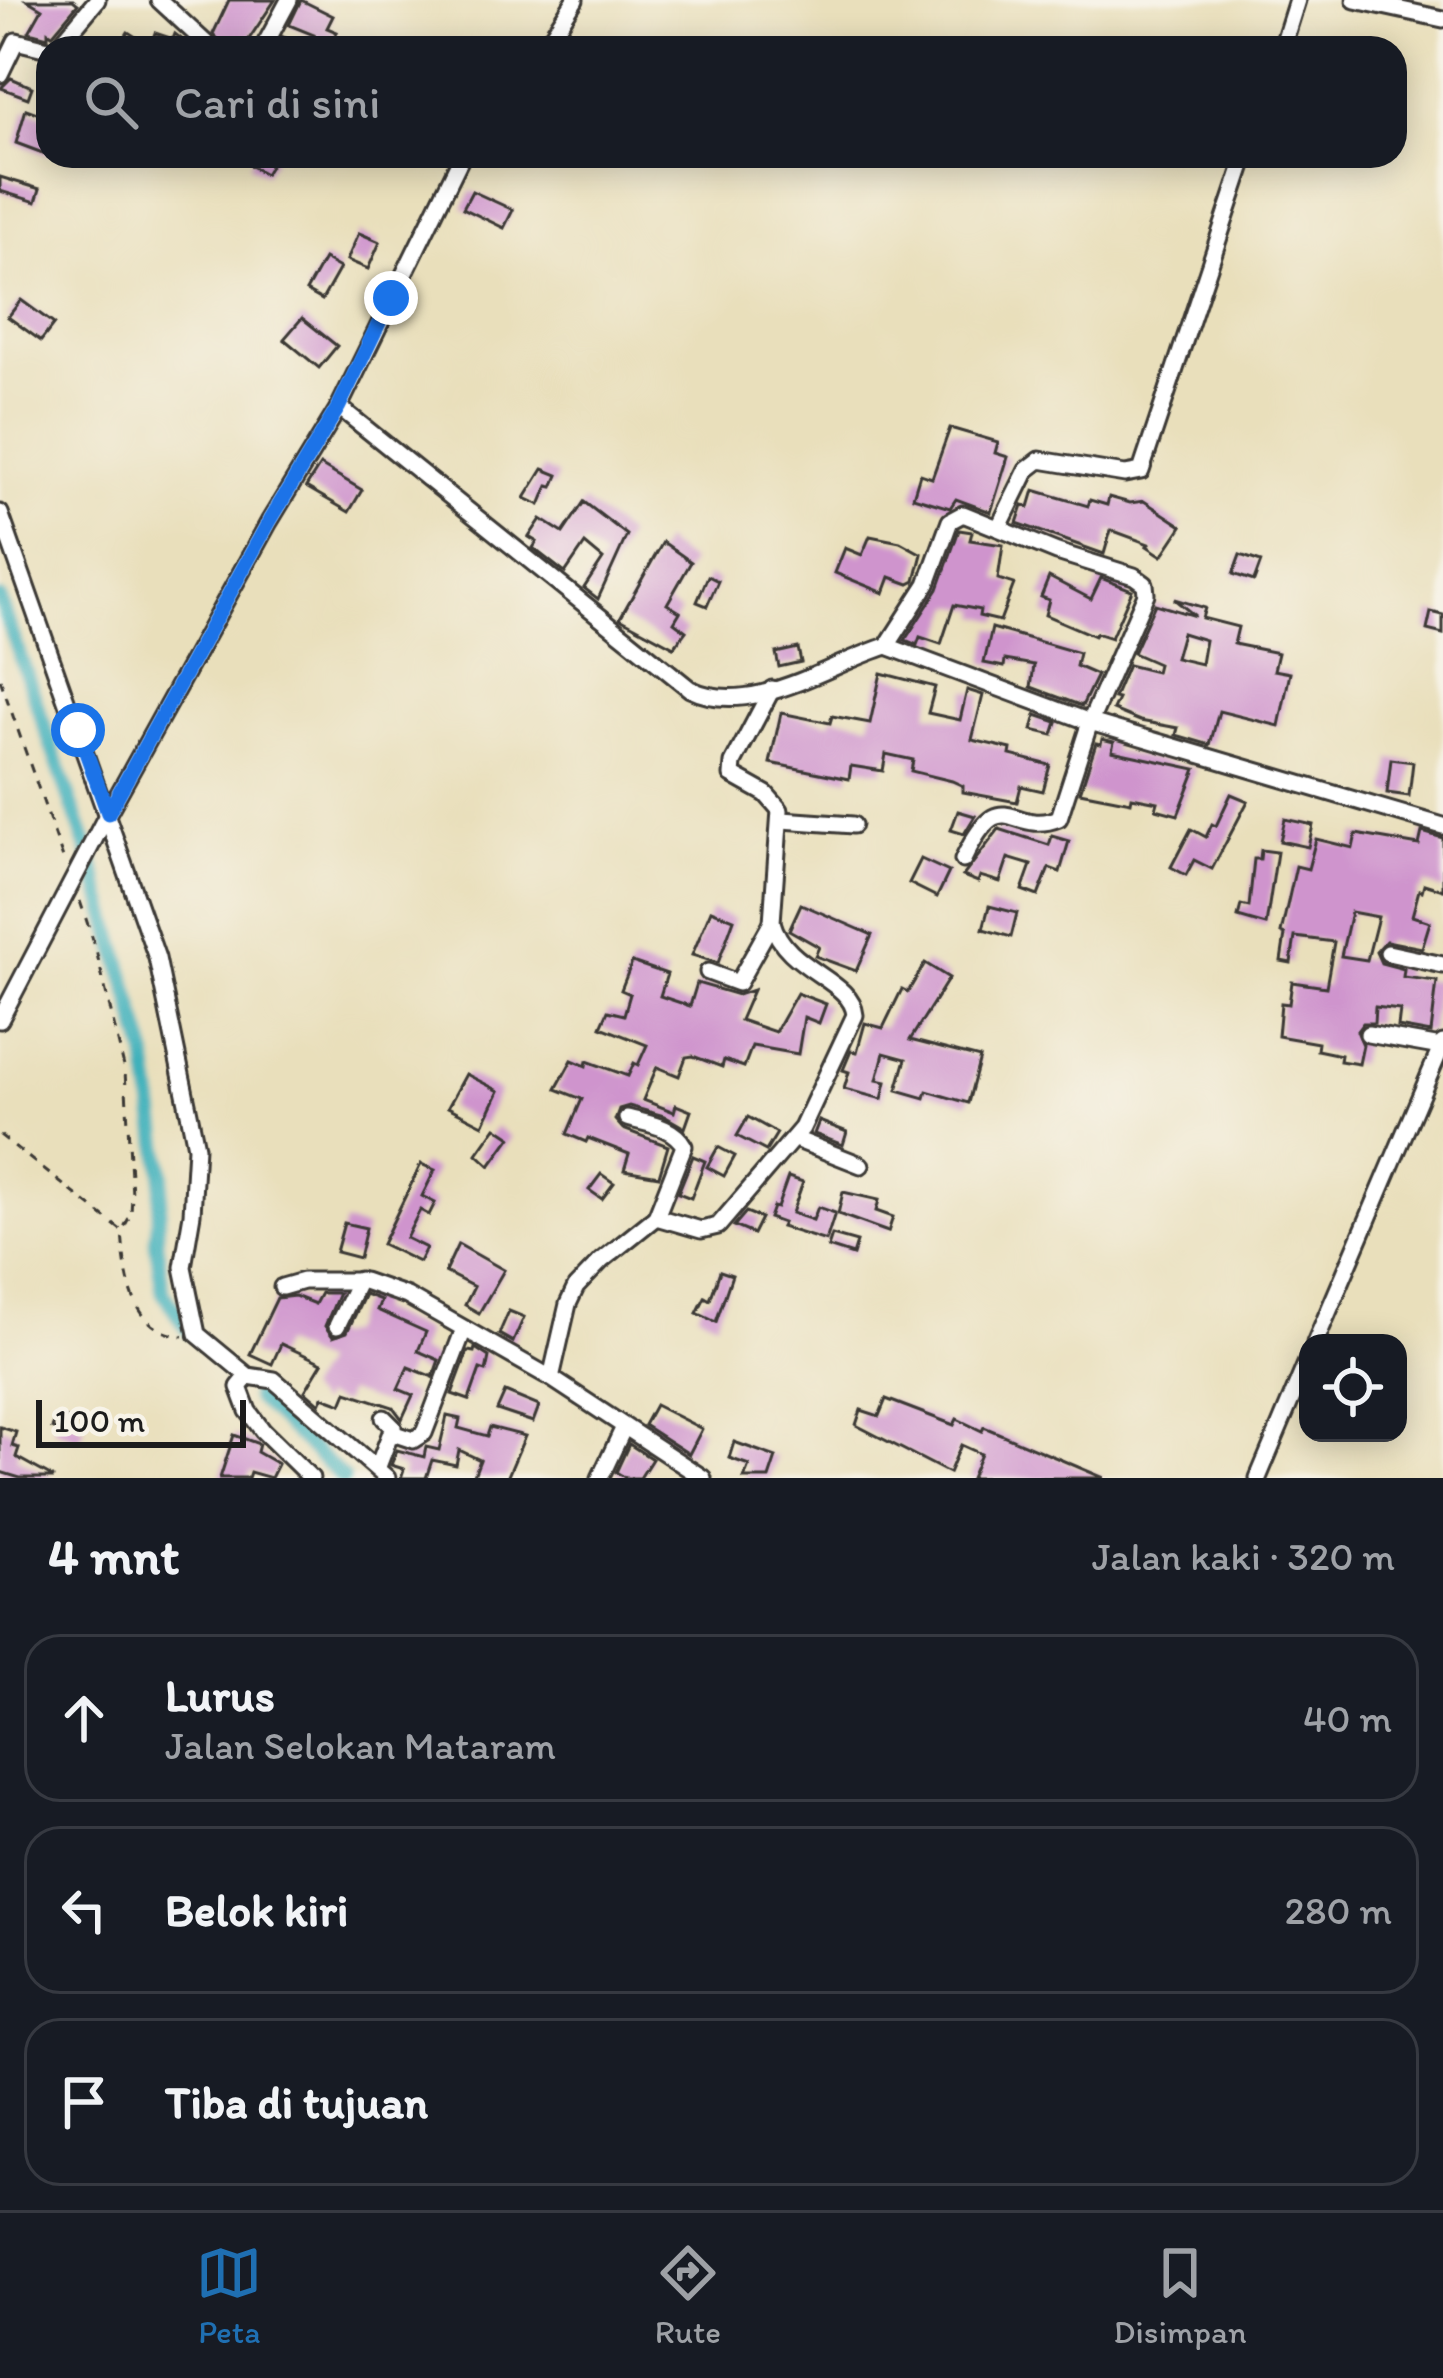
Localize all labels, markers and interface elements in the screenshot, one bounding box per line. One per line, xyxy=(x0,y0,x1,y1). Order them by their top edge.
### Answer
search box xyxy=(36,36,1407,168)
icon: search xyxy=(78,69,144,135)
text: Cari di sini xyxy=(174,75,380,129)
route end xyxy=(364,271,418,325)
route start xyxy=(51,703,105,757)
map controls xyxy=(1299,1334,1407,1442)
button: locate xyxy=(1299,1334,1407,1442)
scale bar xyxy=(36,1394,246,1447)
text: 100 m xyxy=(54,1401,145,1440)
text: 4 mnt xyxy=(48,1526,179,1587)
text: Jalan kaki · 320 m xyxy=(1092,1533,1395,1580)
text: Lurus xyxy=(165,1668,275,1722)
icon: ahead xyxy=(51,1685,117,1751)
text: 40 m xyxy=(1303,1695,1392,1742)
text: Jalan Selokan Mataram xyxy=(165,1722,556,1769)
icon: left xyxy=(51,1877,117,1943)
text: Belok kiri xyxy=(165,1883,348,1937)
text: 280 m xyxy=(1285,1887,1392,1934)
icon: arrive xyxy=(51,2069,117,2135)
text: Tiba di tujuan xyxy=(165,2075,428,2129)
tab: Peta xyxy=(196,2240,262,2351)
tab: Rute xyxy=(655,2240,721,2351)
tab: Disimpan xyxy=(1114,2240,1247,2351)

